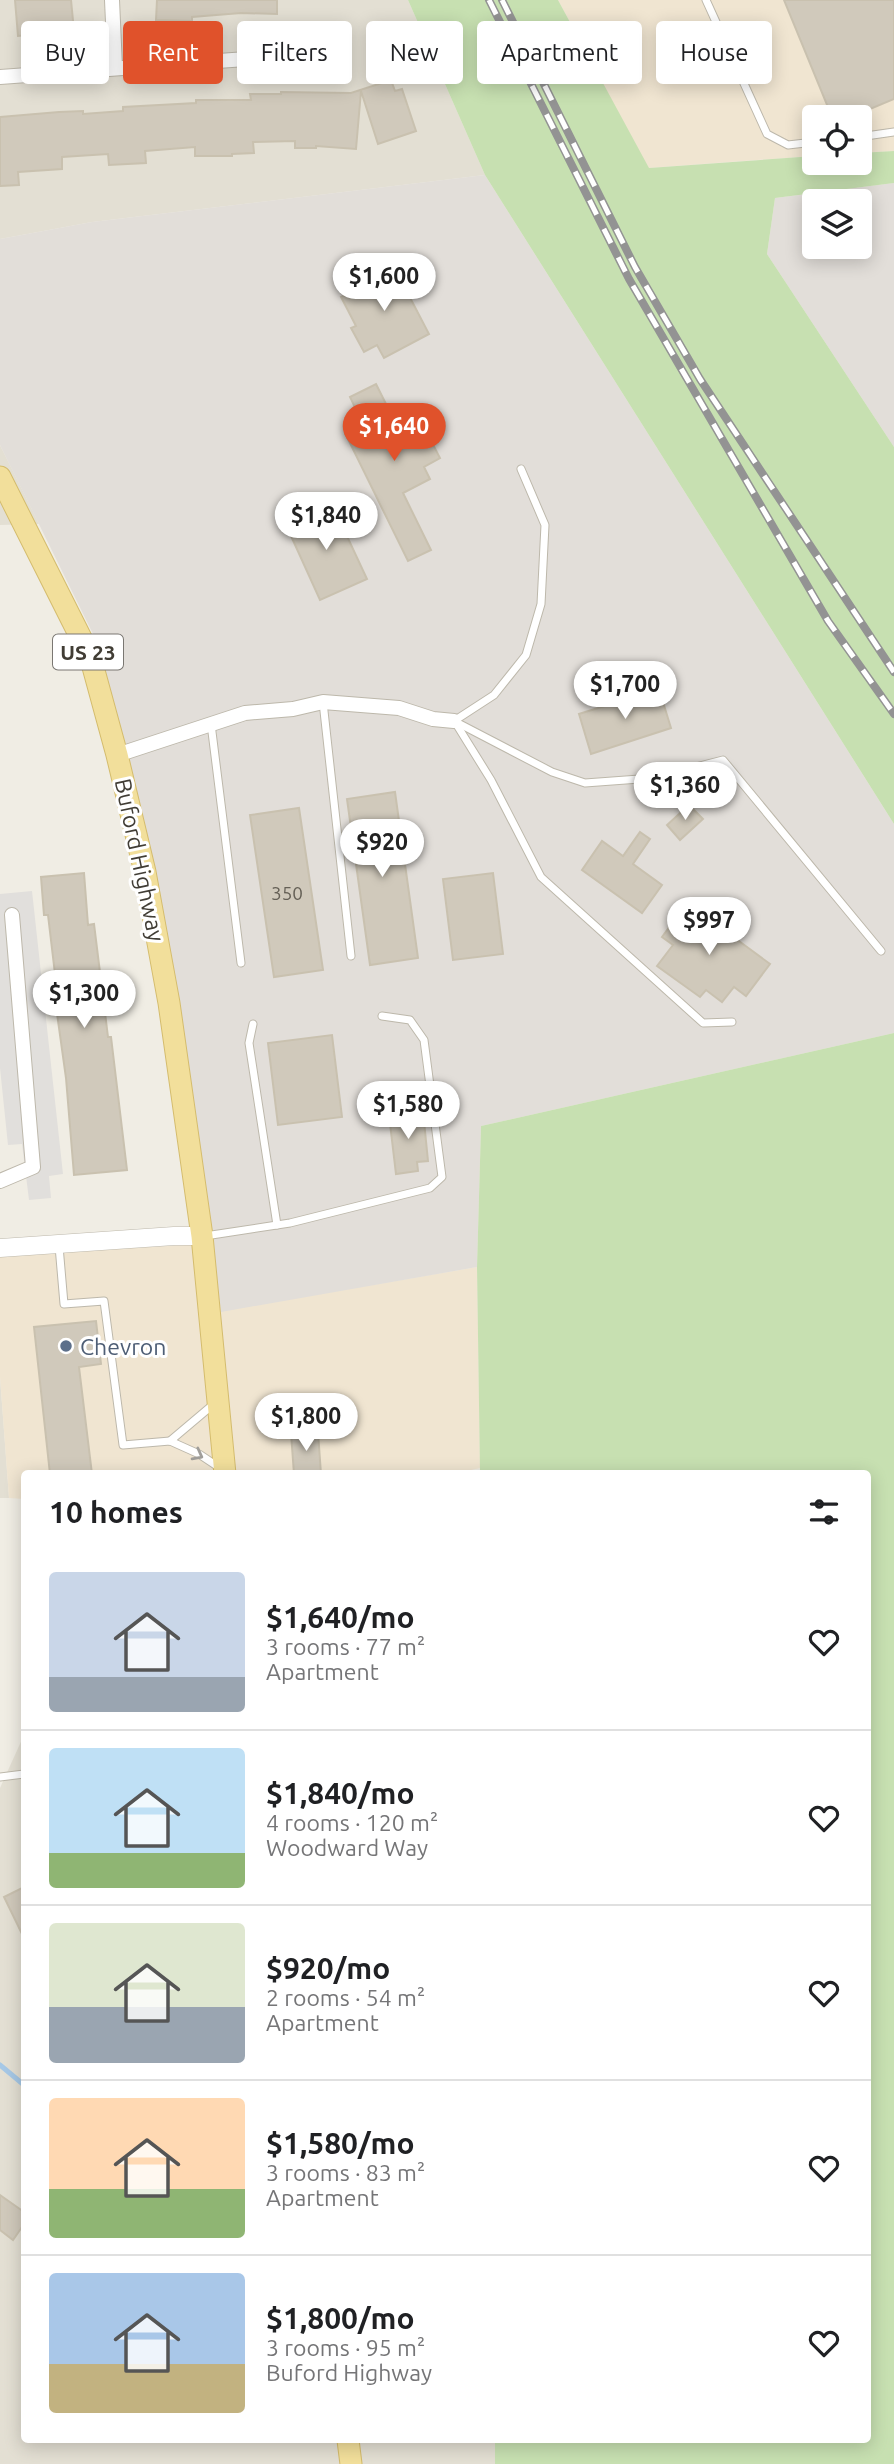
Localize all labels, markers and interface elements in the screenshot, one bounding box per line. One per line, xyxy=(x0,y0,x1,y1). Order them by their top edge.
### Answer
chip: Buy xyxy=(21,21,109,84)
chip: Rent xyxy=(123,21,223,84)
chip: Filters xyxy=(237,21,352,84)
chip: New xyxy=(366,21,463,84)
chip: Apartment xyxy=(477,21,642,84)
chip: House xyxy=(656,21,772,84)
map controls xyxy=(802,105,872,259)
button: locate xyxy=(802,105,872,175)
button: layers xyxy=(802,189,872,259)
pin: $1,600 xyxy=(327,254,441,313)
text: $1,600 xyxy=(349,263,419,288)
pin: $1,640 xyxy=(337,404,451,463)
text: $1,640 xyxy=(359,413,429,438)
pin: $1,840 xyxy=(269,492,383,552)
text: $1,840 xyxy=(291,502,361,527)
road number: US 23 xyxy=(53,634,123,670)
pin: $1,700 xyxy=(568,662,682,721)
text: $1,700 xyxy=(590,671,660,696)
pin: $1,360 xyxy=(628,762,742,822)
text: $1,360 xyxy=(650,772,720,797)
street label: Buford Highway xyxy=(111,776,169,944)
pin: $920 xyxy=(341,820,423,879)
text: $920 xyxy=(356,829,408,854)
house number: 350 xyxy=(271,882,303,904)
pin: $997 xyxy=(668,898,750,957)
text: $997 xyxy=(683,907,735,932)
pin: $1,300 xyxy=(27,970,141,1030)
text: $1,300 xyxy=(49,980,119,1005)
pin: $1,580 xyxy=(351,1082,465,1141)
text: $1,580 xyxy=(373,1091,443,1116)
place label: Chevron xyxy=(80,1334,166,1359)
marker: Chevron xyxy=(58,1338,74,1354)
pin: $1,800 xyxy=(249,1394,363,1453)
text: $1,800 xyxy=(271,1403,341,1428)
one-way arrow xyxy=(191,1447,203,1460)
icon: filters xyxy=(805,1493,843,1531)
text: 10 homes xyxy=(49,1495,183,1529)
icon: home xyxy=(105,1600,189,1684)
text: $1,640/mo xyxy=(266,1600,415,1634)
icon: heart xyxy=(805,1623,843,1661)
text: 3 rooms · 77 m² xyxy=(266,1634,425,1659)
text: Apartment xyxy=(266,1659,379,1684)
icon: home xyxy=(105,1776,189,1860)
text: $1,840/mo xyxy=(266,1776,415,1810)
icon: heart xyxy=(805,1799,843,1837)
text: 4 rooms · 120 m² xyxy=(266,1810,438,1835)
text: Woodward Way xyxy=(266,1835,428,1860)
icon: home xyxy=(105,1951,189,2035)
text: $920/mo xyxy=(266,1951,390,1985)
icon: heart xyxy=(805,1974,843,2012)
text: 2 rooms · 54 m² xyxy=(266,1985,425,2010)
text: Apartment xyxy=(266,2010,379,2035)
icon: home xyxy=(105,2126,189,2210)
text: $1,580/mo xyxy=(266,2126,415,2160)
icon: heart xyxy=(805,2149,843,2187)
text: 3 rooms · 83 m² xyxy=(266,2160,425,2185)
text: Apartment xyxy=(266,2185,379,2210)
icon: home xyxy=(105,2301,189,2385)
text: $1,800/mo xyxy=(266,2301,415,2335)
icon: heart xyxy=(805,2324,843,2362)
text: 3 rooms · 95 m² xyxy=(266,2335,425,2360)
text: Buford Highway xyxy=(266,2360,432,2385)

